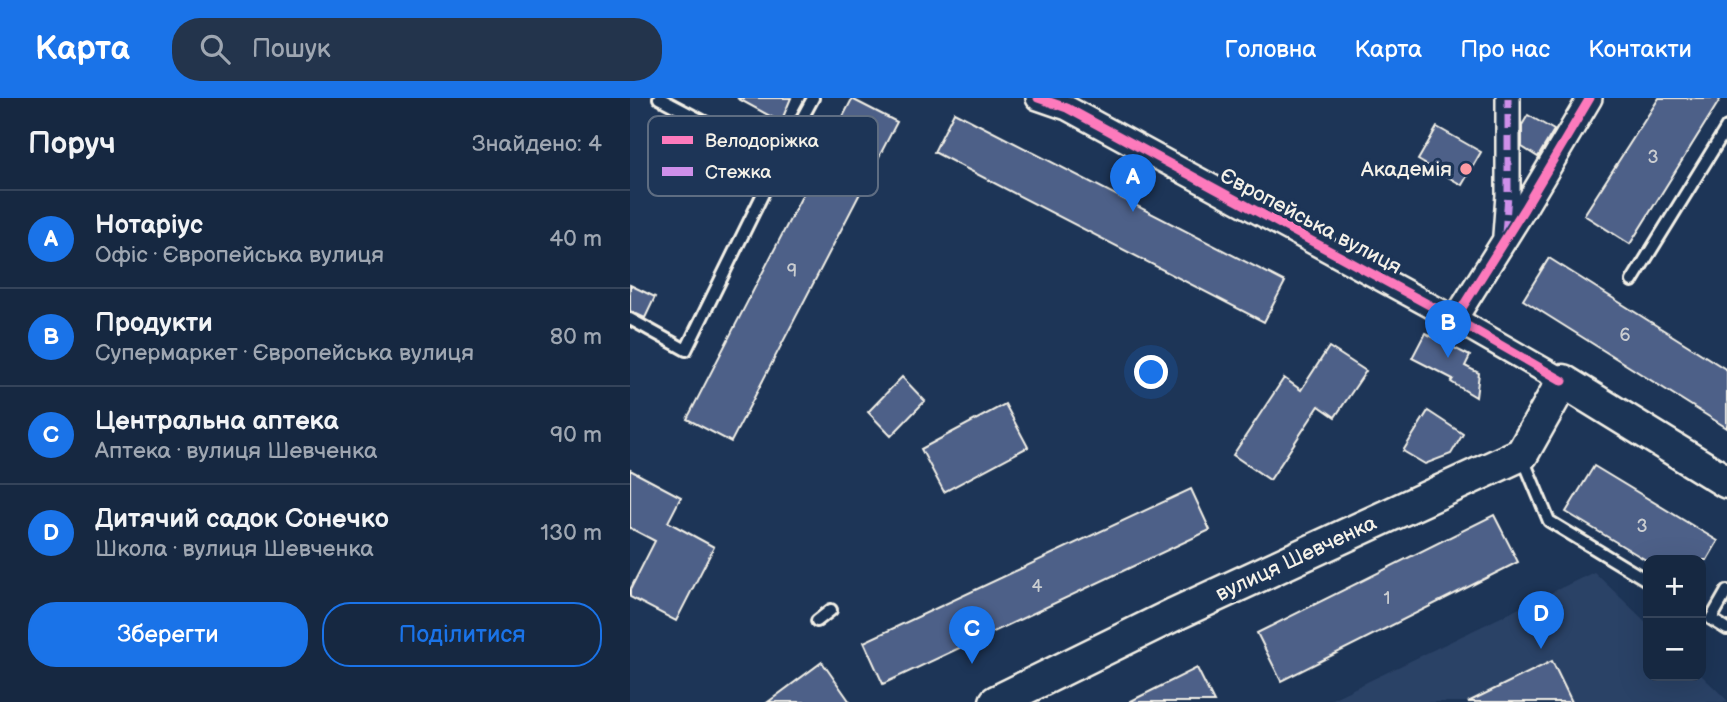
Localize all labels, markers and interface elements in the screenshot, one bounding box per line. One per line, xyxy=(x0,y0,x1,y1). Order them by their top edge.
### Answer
search box xyxy=(172,18,662,81)
text: Карта xyxy=(35,29,130,69)
icon: search xyxy=(196,30,234,68)
text: Пошук xyxy=(252,34,331,65)
text: Головна xyxy=(1225,35,1317,64)
text: Карта xyxy=(1355,35,1422,64)
text: Про нас xyxy=(1460,35,1550,64)
text: Контакти xyxy=(1588,35,1692,64)
legend xyxy=(648,116,878,196)
text: Поруч xyxy=(28,126,116,162)
text: Знайдено: 4 xyxy=(472,130,602,158)
text: Велодоріжка xyxy=(705,130,819,153)
house number: 3 xyxy=(1647,147,1659,168)
pin: A xyxy=(1110,154,1156,212)
place label: Академія xyxy=(1360,157,1452,182)
text: Стежка xyxy=(705,161,772,184)
marker: Академія xyxy=(1458,161,1474,177)
street label: Європейська вулиця xyxy=(1216,163,1406,280)
text: Нотаріус xyxy=(95,210,203,241)
text: A xyxy=(44,225,58,253)
text: 40 m xyxy=(549,225,602,253)
text: Офіс · Європейська вулиця xyxy=(95,241,384,269)
house number: 9 xyxy=(787,261,797,282)
pin: B xyxy=(1425,300,1471,358)
text: Продукти xyxy=(95,308,213,339)
text: B xyxy=(43,323,59,351)
text: 80 m xyxy=(550,323,602,351)
house number: 6 xyxy=(1620,325,1631,346)
text: Супермаркет · Європейська вулиця xyxy=(95,339,474,367)
your location xyxy=(1134,355,1168,389)
text: Центральна аптека xyxy=(95,406,339,437)
text: C xyxy=(43,421,59,449)
text: 90 m xyxy=(550,421,602,449)
text: Аптека · вулиця Шевченка xyxy=(95,437,378,465)
text: Дитячий садок Сонечко xyxy=(95,504,389,535)
street label: вулиця Шевченка xyxy=(1212,510,1381,607)
house number: 3 xyxy=(1636,516,1648,537)
text: D xyxy=(43,519,59,547)
text: 130 m xyxy=(540,519,602,547)
text: Школа · вулиця Шевченка xyxy=(95,535,374,563)
map controls xyxy=(1643,555,1706,681)
button: + xyxy=(1643,555,1706,618)
house number: 4 xyxy=(1032,576,1043,597)
house number: 1 xyxy=(1384,588,1390,609)
pin: D xyxy=(1518,591,1564,649)
button: Зберегти xyxy=(28,602,308,667)
button: Поділитися xyxy=(322,602,602,667)
pin: C xyxy=(949,606,995,664)
button: − xyxy=(1643,618,1706,681)

